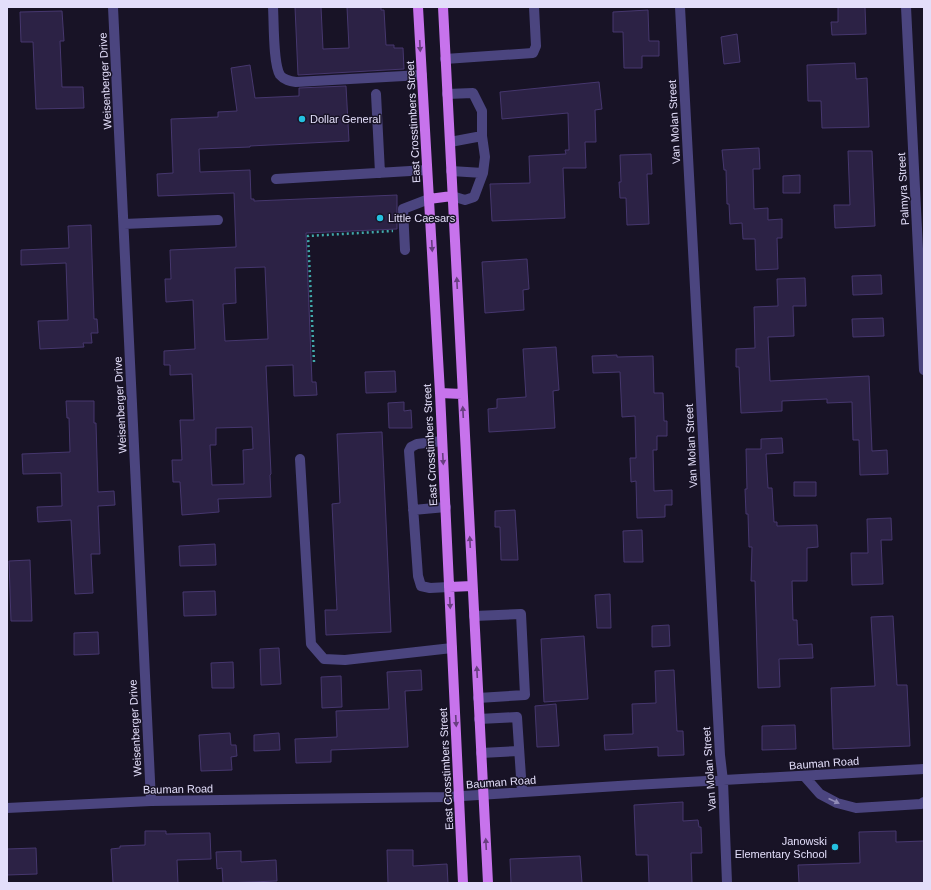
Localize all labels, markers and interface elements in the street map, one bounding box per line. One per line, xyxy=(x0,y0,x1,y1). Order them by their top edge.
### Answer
street label: Weisenberger Drive xyxy=(96,32,114,130)
one-way arrow xyxy=(417,40,424,52)
street label: East Crosstimbers Street xyxy=(404,61,422,183)
street label: Van Molan Street xyxy=(666,80,682,164)
place label: Dollar General xyxy=(310,113,381,125)
marker: Dollar General xyxy=(297,114,307,124)
street label: Palmyra Street xyxy=(895,152,911,226)
place label: Little Caesars xyxy=(388,212,456,224)
marker: Little Caesars xyxy=(375,213,385,223)
one-way arrow xyxy=(428,240,435,252)
one-way arrow xyxy=(453,277,460,289)
street label: Weisenberger Drive xyxy=(111,356,129,454)
street label: East Crosstimbers Street xyxy=(421,384,439,506)
street label: Van Molan Street xyxy=(683,404,699,488)
one-way arrow xyxy=(460,406,467,418)
one-way arrow xyxy=(440,453,446,466)
one-way arrow xyxy=(467,535,473,548)
one-way arrow xyxy=(447,597,453,610)
one-way arrow xyxy=(473,666,480,678)
street label: Weisenberger Drive xyxy=(126,679,144,777)
street label: East Crosstimbers Street xyxy=(437,708,455,830)
one-way arrow xyxy=(453,715,459,728)
street label: Van Molan Street xyxy=(700,727,718,811)
street label: Bauman Road xyxy=(789,755,859,771)
street label: Bauman Road xyxy=(466,774,536,790)
street label: Bauman Road xyxy=(143,782,213,796)
one-way arrow xyxy=(829,798,840,804)
place label: Janowski Elementary School xyxy=(735,835,827,860)
one-way arrow xyxy=(483,838,490,850)
marker: Janowski Elementary School xyxy=(830,842,840,852)

